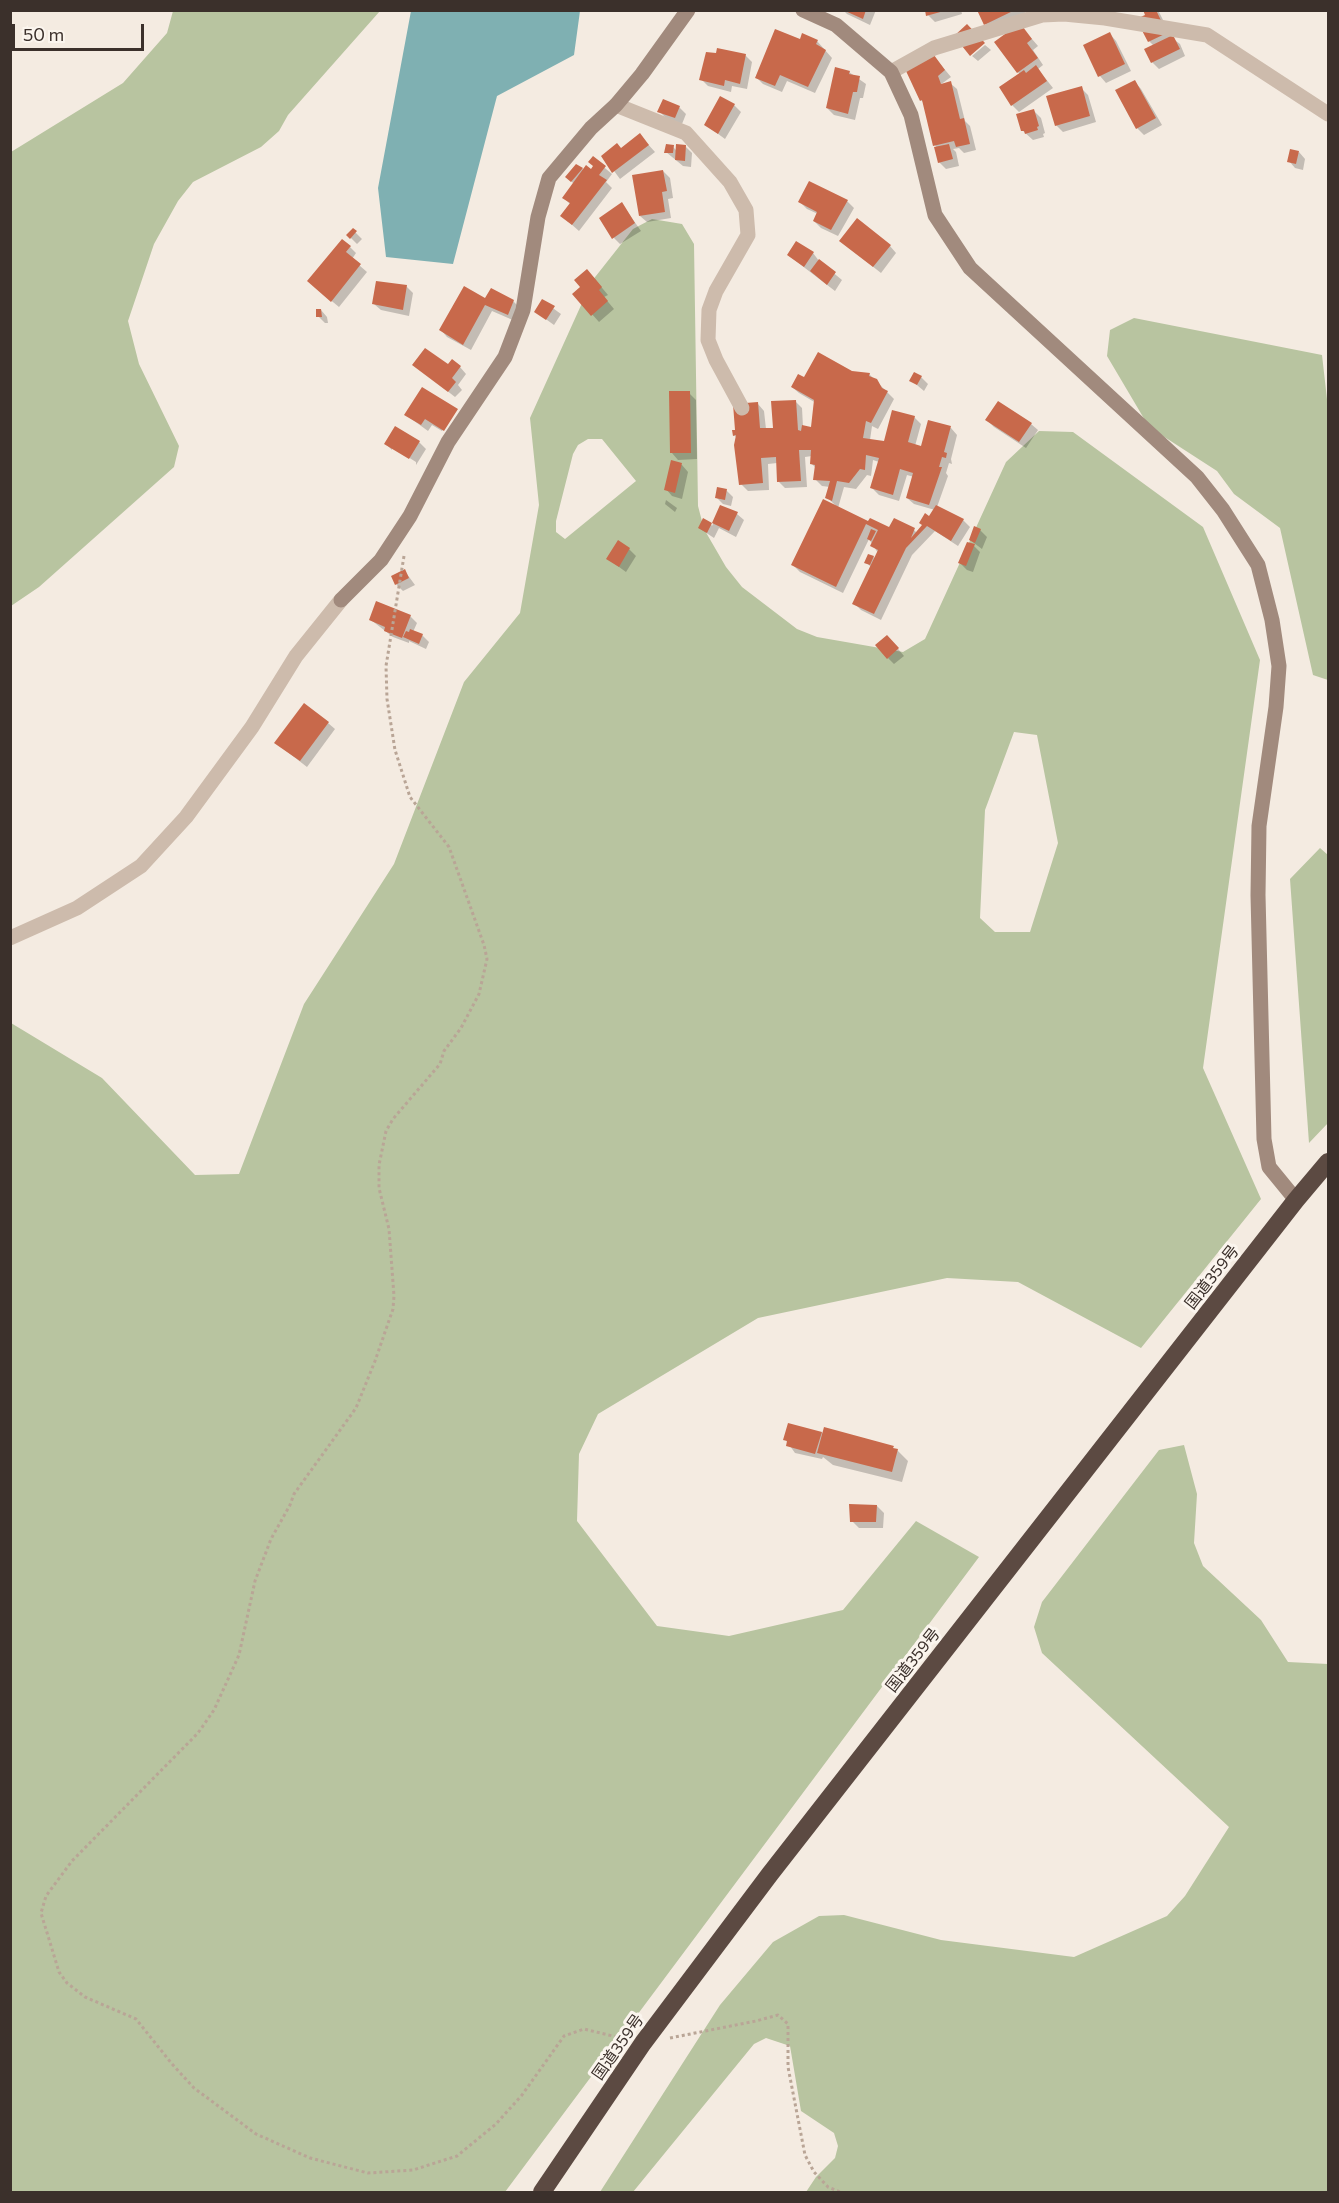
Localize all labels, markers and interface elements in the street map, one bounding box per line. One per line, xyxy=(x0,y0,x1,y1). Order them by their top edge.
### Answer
scale bar xyxy=(15,12,147,50)
text: 50 m xyxy=(23,23,64,45)
street label: 国道359号 xyxy=(1181,1241,1243,1313)
street label: 国道359号 xyxy=(882,1624,944,1696)
street label: 国道359号 xyxy=(588,2010,648,2084)

